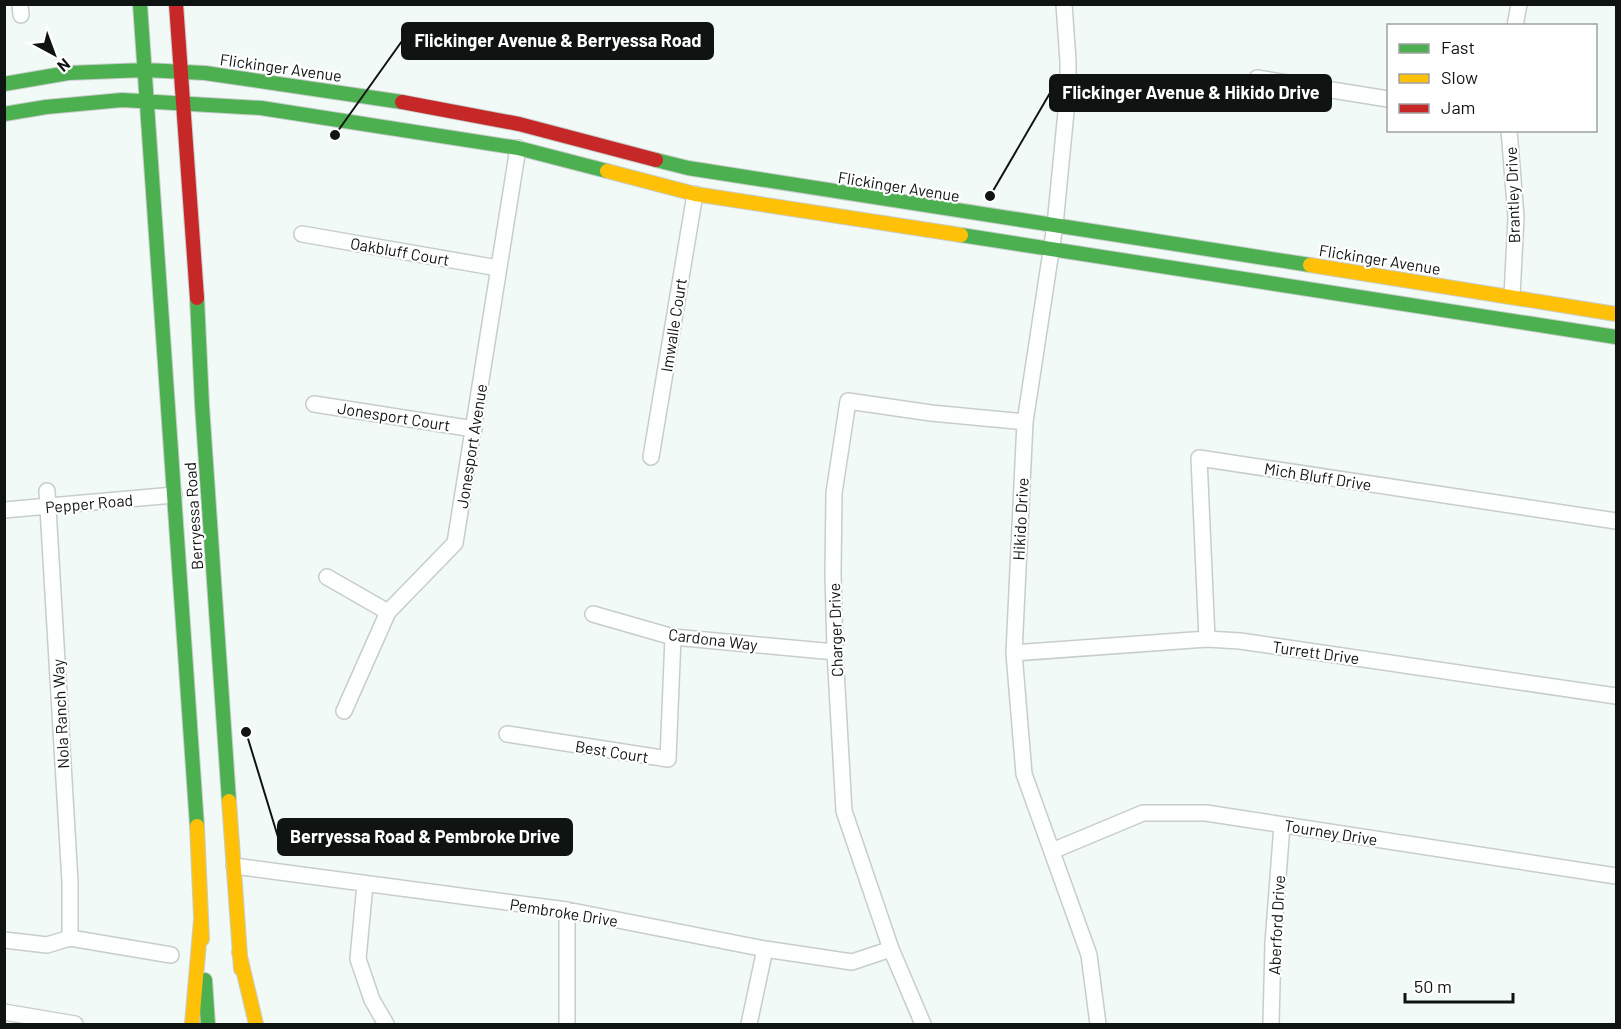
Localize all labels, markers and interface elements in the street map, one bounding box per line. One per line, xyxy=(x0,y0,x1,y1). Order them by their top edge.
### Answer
callout: Flickinger Avenue & Berryessa Road xyxy=(402,23,713,59)
north arrow xyxy=(24,24,84,84)
legend xyxy=(1387,24,1597,132)
text: Flickinger Avenue & Berryessa Road xyxy=(414,29,702,51)
text: Fast xyxy=(1441,36,1475,58)
street label: Flickinger Avenue xyxy=(219,49,343,85)
text: N xyxy=(54,55,74,76)
text: Slow xyxy=(1441,66,1478,88)
callout: Flickinger Avenue & Hikido Drive xyxy=(1050,75,1331,111)
text: Flickinger Avenue & Hikido Drive xyxy=(1062,81,1320,103)
text: Jam xyxy=(1441,96,1475,118)
street label: Brantley Drive xyxy=(1501,146,1523,244)
street label: Flickinger Avenue xyxy=(837,167,961,205)
street label: Oakbluff Court xyxy=(349,233,451,269)
street label: Flickinger Avenue xyxy=(1318,240,1442,278)
street label: Imwalle Court xyxy=(656,277,690,373)
street label: Jonesport Avenue xyxy=(452,382,490,510)
street label: Jonesport Court xyxy=(336,398,452,434)
street label: Mich Bluff Drive xyxy=(1263,458,1373,494)
street label: Berryessa Road xyxy=(180,461,206,571)
street label: Hikido Drive xyxy=(1008,477,1032,561)
street label: Pepper Road xyxy=(44,490,134,516)
street label: Charger Drive xyxy=(824,583,846,677)
street label: Cardona Way xyxy=(667,624,759,654)
street label: Turrett Drive xyxy=(1271,637,1361,667)
street label: Nola Ranch Way xyxy=(48,658,72,769)
street label: Best Court xyxy=(574,736,650,766)
street label: Tourney Drive xyxy=(1283,815,1379,849)
callout: Berryessa Road & Pembroke Drive xyxy=(278,819,572,855)
text: Berryessa Road & Pembroke Drive xyxy=(290,825,560,847)
street label: Aberford Drive xyxy=(1264,875,1288,975)
street label: Pembroke Drive xyxy=(509,894,619,930)
scale bar xyxy=(1405,966,1513,1004)
text: 50 m xyxy=(1414,975,1452,997)

